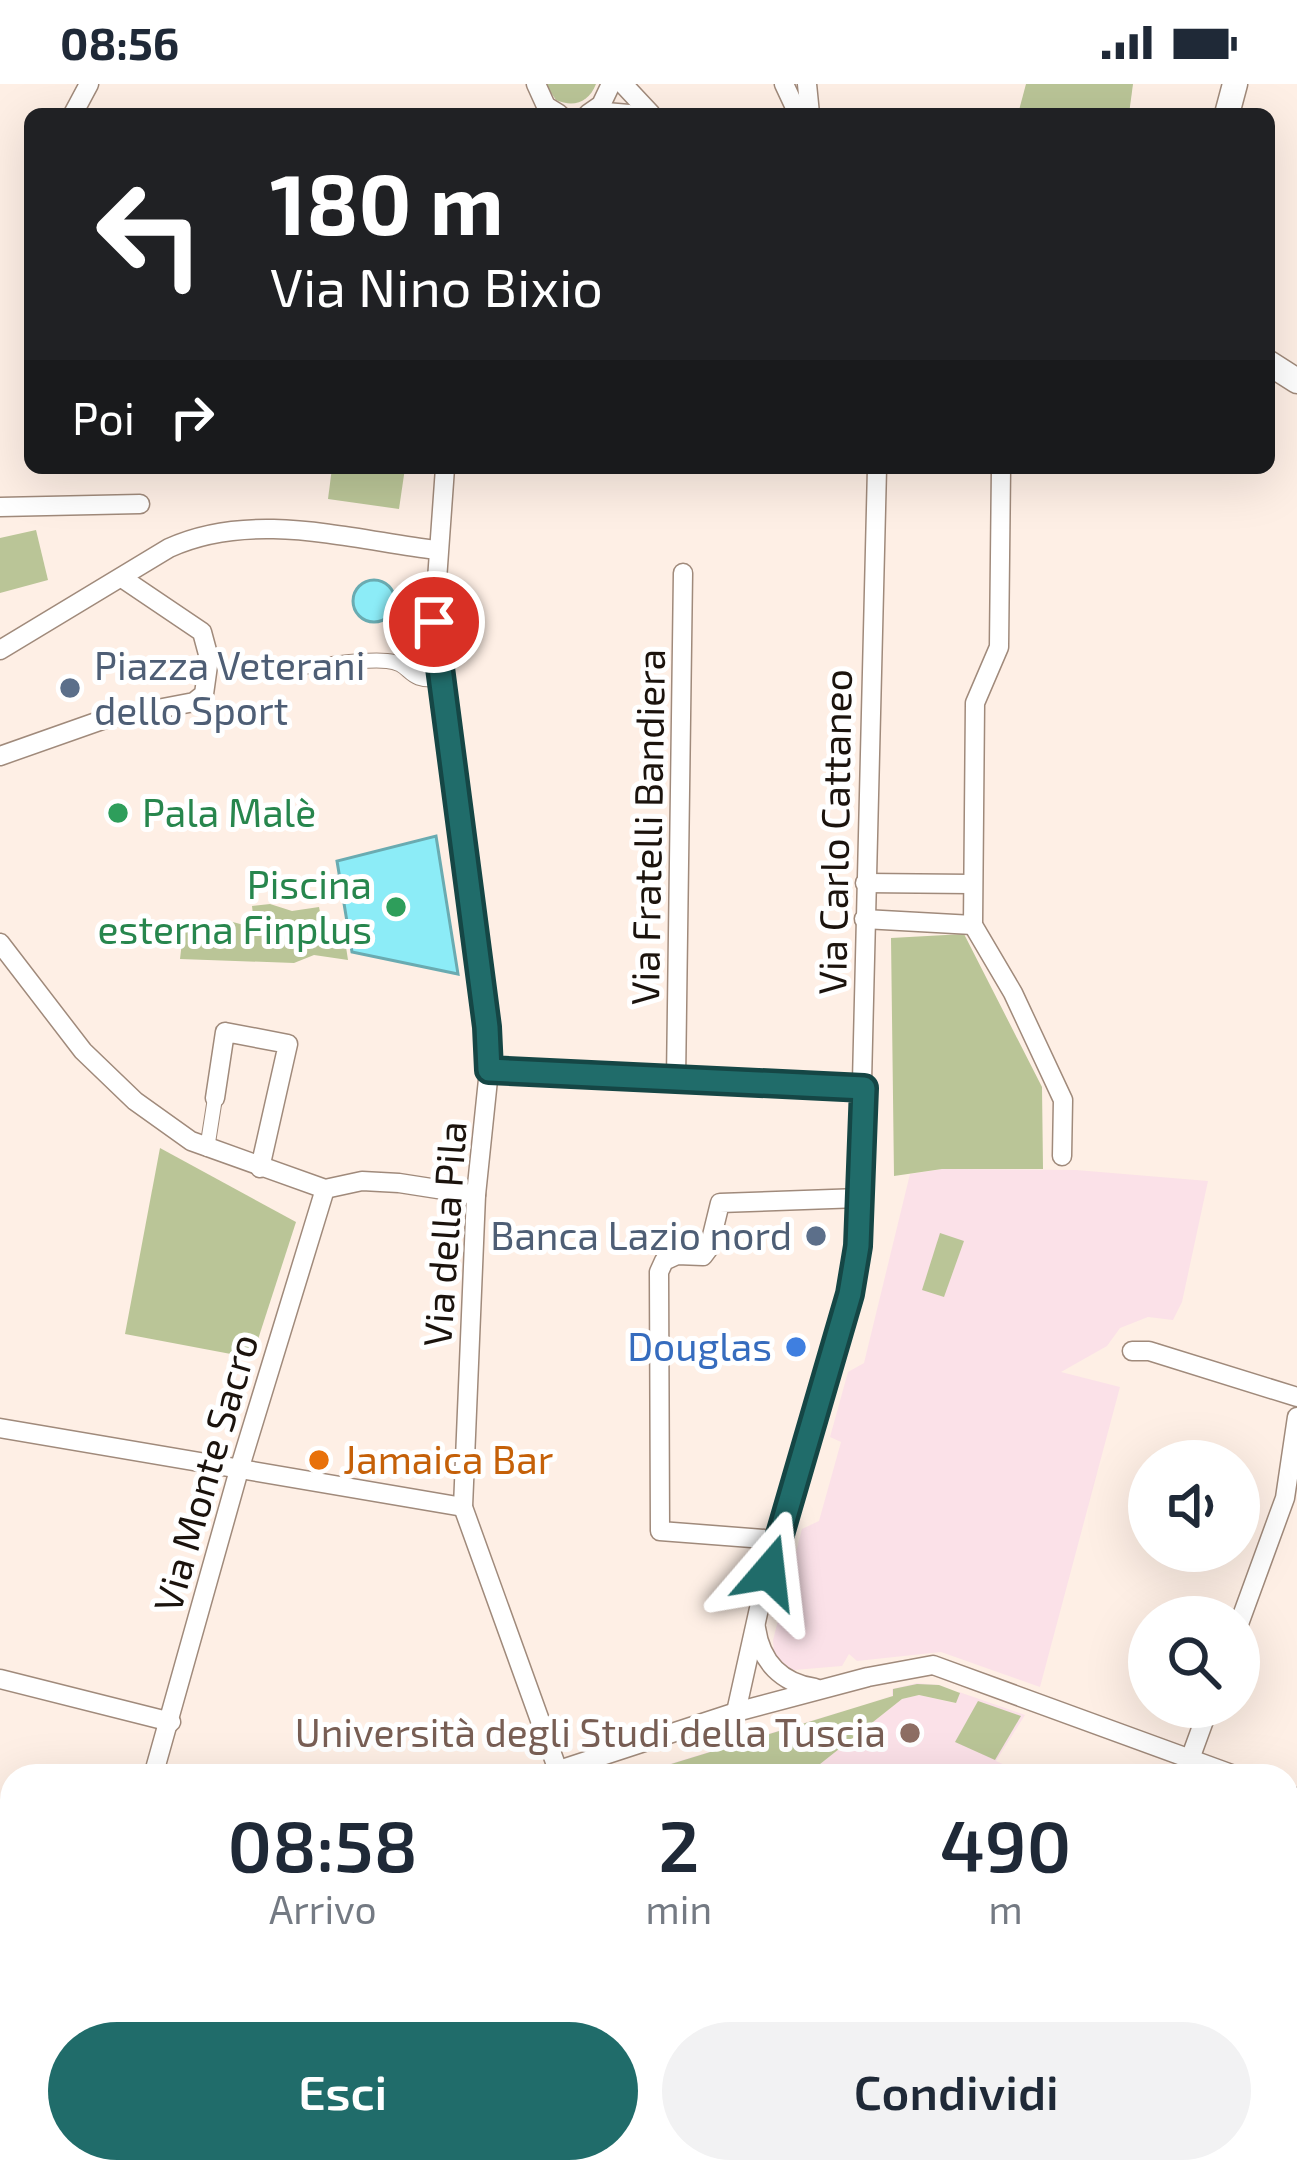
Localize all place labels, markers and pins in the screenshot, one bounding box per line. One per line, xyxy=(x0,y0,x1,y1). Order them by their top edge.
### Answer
pin xyxy=(383,571,485,673)
place label: Piazza Veterani dello Sport xyxy=(94,641,365,733)
marker: Piazza Veterani dello Sport xyxy=(57,675,83,701)
place label: Pala Malè xyxy=(142,788,316,835)
marker: Pala Malè xyxy=(105,800,131,826)
place label: Piscina esterna Finplus xyxy=(97,860,372,952)
marker: Piscina esterna Finplus xyxy=(383,894,409,920)
place label: Banca Lazio nord xyxy=(490,1211,792,1258)
marker: Banca Lazio nord xyxy=(803,1223,829,1249)
place label: Douglas xyxy=(627,1322,772,1369)
marker: Douglas xyxy=(783,1334,809,1360)
place label: Jamaica Bar xyxy=(343,1435,553,1482)
marker: Jamaica Bar xyxy=(306,1447,332,1473)
place label: Università degli Studi della Tuscia xyxy=(295,1708,886,1755)
marker: Università degli Studi della Tuscia xyxy=(897,1720,923,1746)

